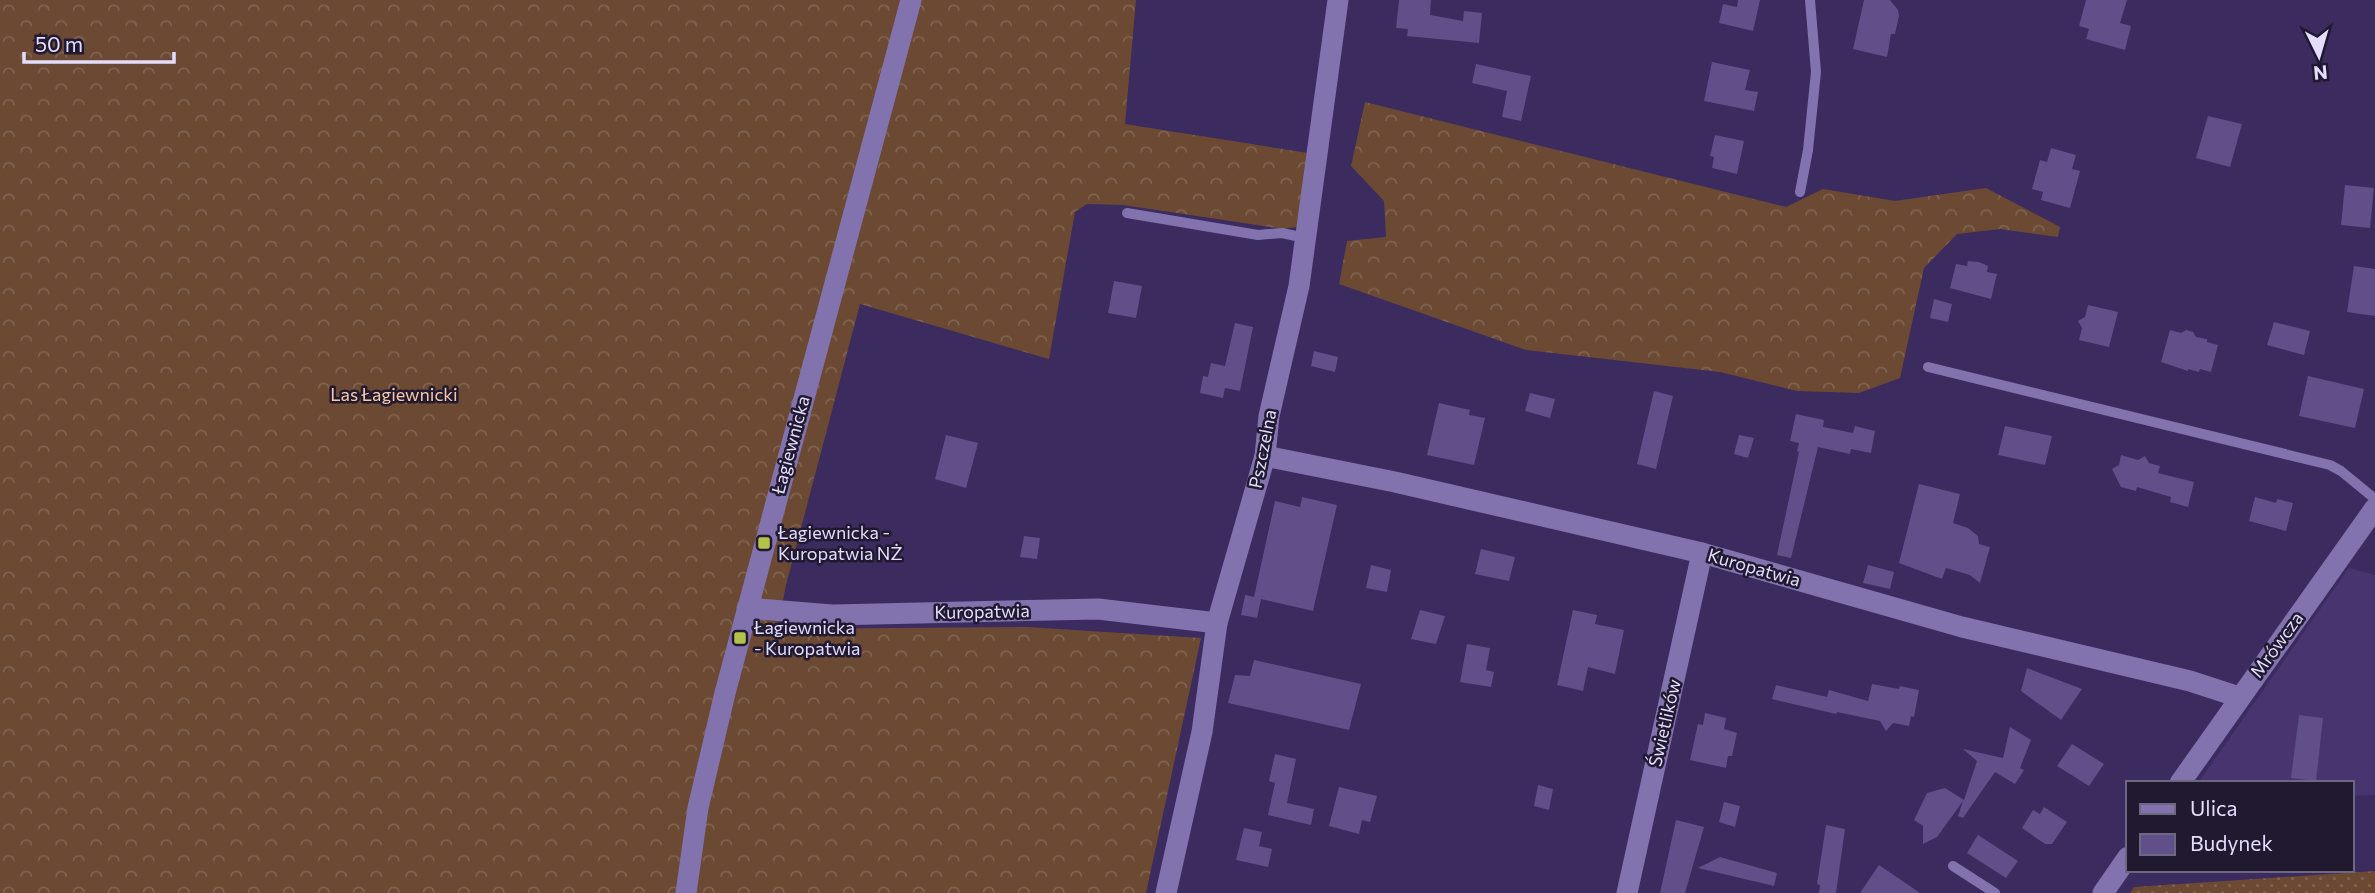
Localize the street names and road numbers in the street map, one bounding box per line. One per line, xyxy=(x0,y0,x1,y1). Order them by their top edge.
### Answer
street label: Łagiewnicka xyxy=(766,393,814,497)
street label: Pszczelna xyxy=(1244,408,1280,490)
street label: Kuropatwia xyxy=(1705,543,1803,591)
street label: Kuropatwia xyxy=(934,599,1030,623)
street label: Mrówcza xyxy=(2245,607,2307,682)
street label: Świetlików xyxy=(1643,677,1685,769)

